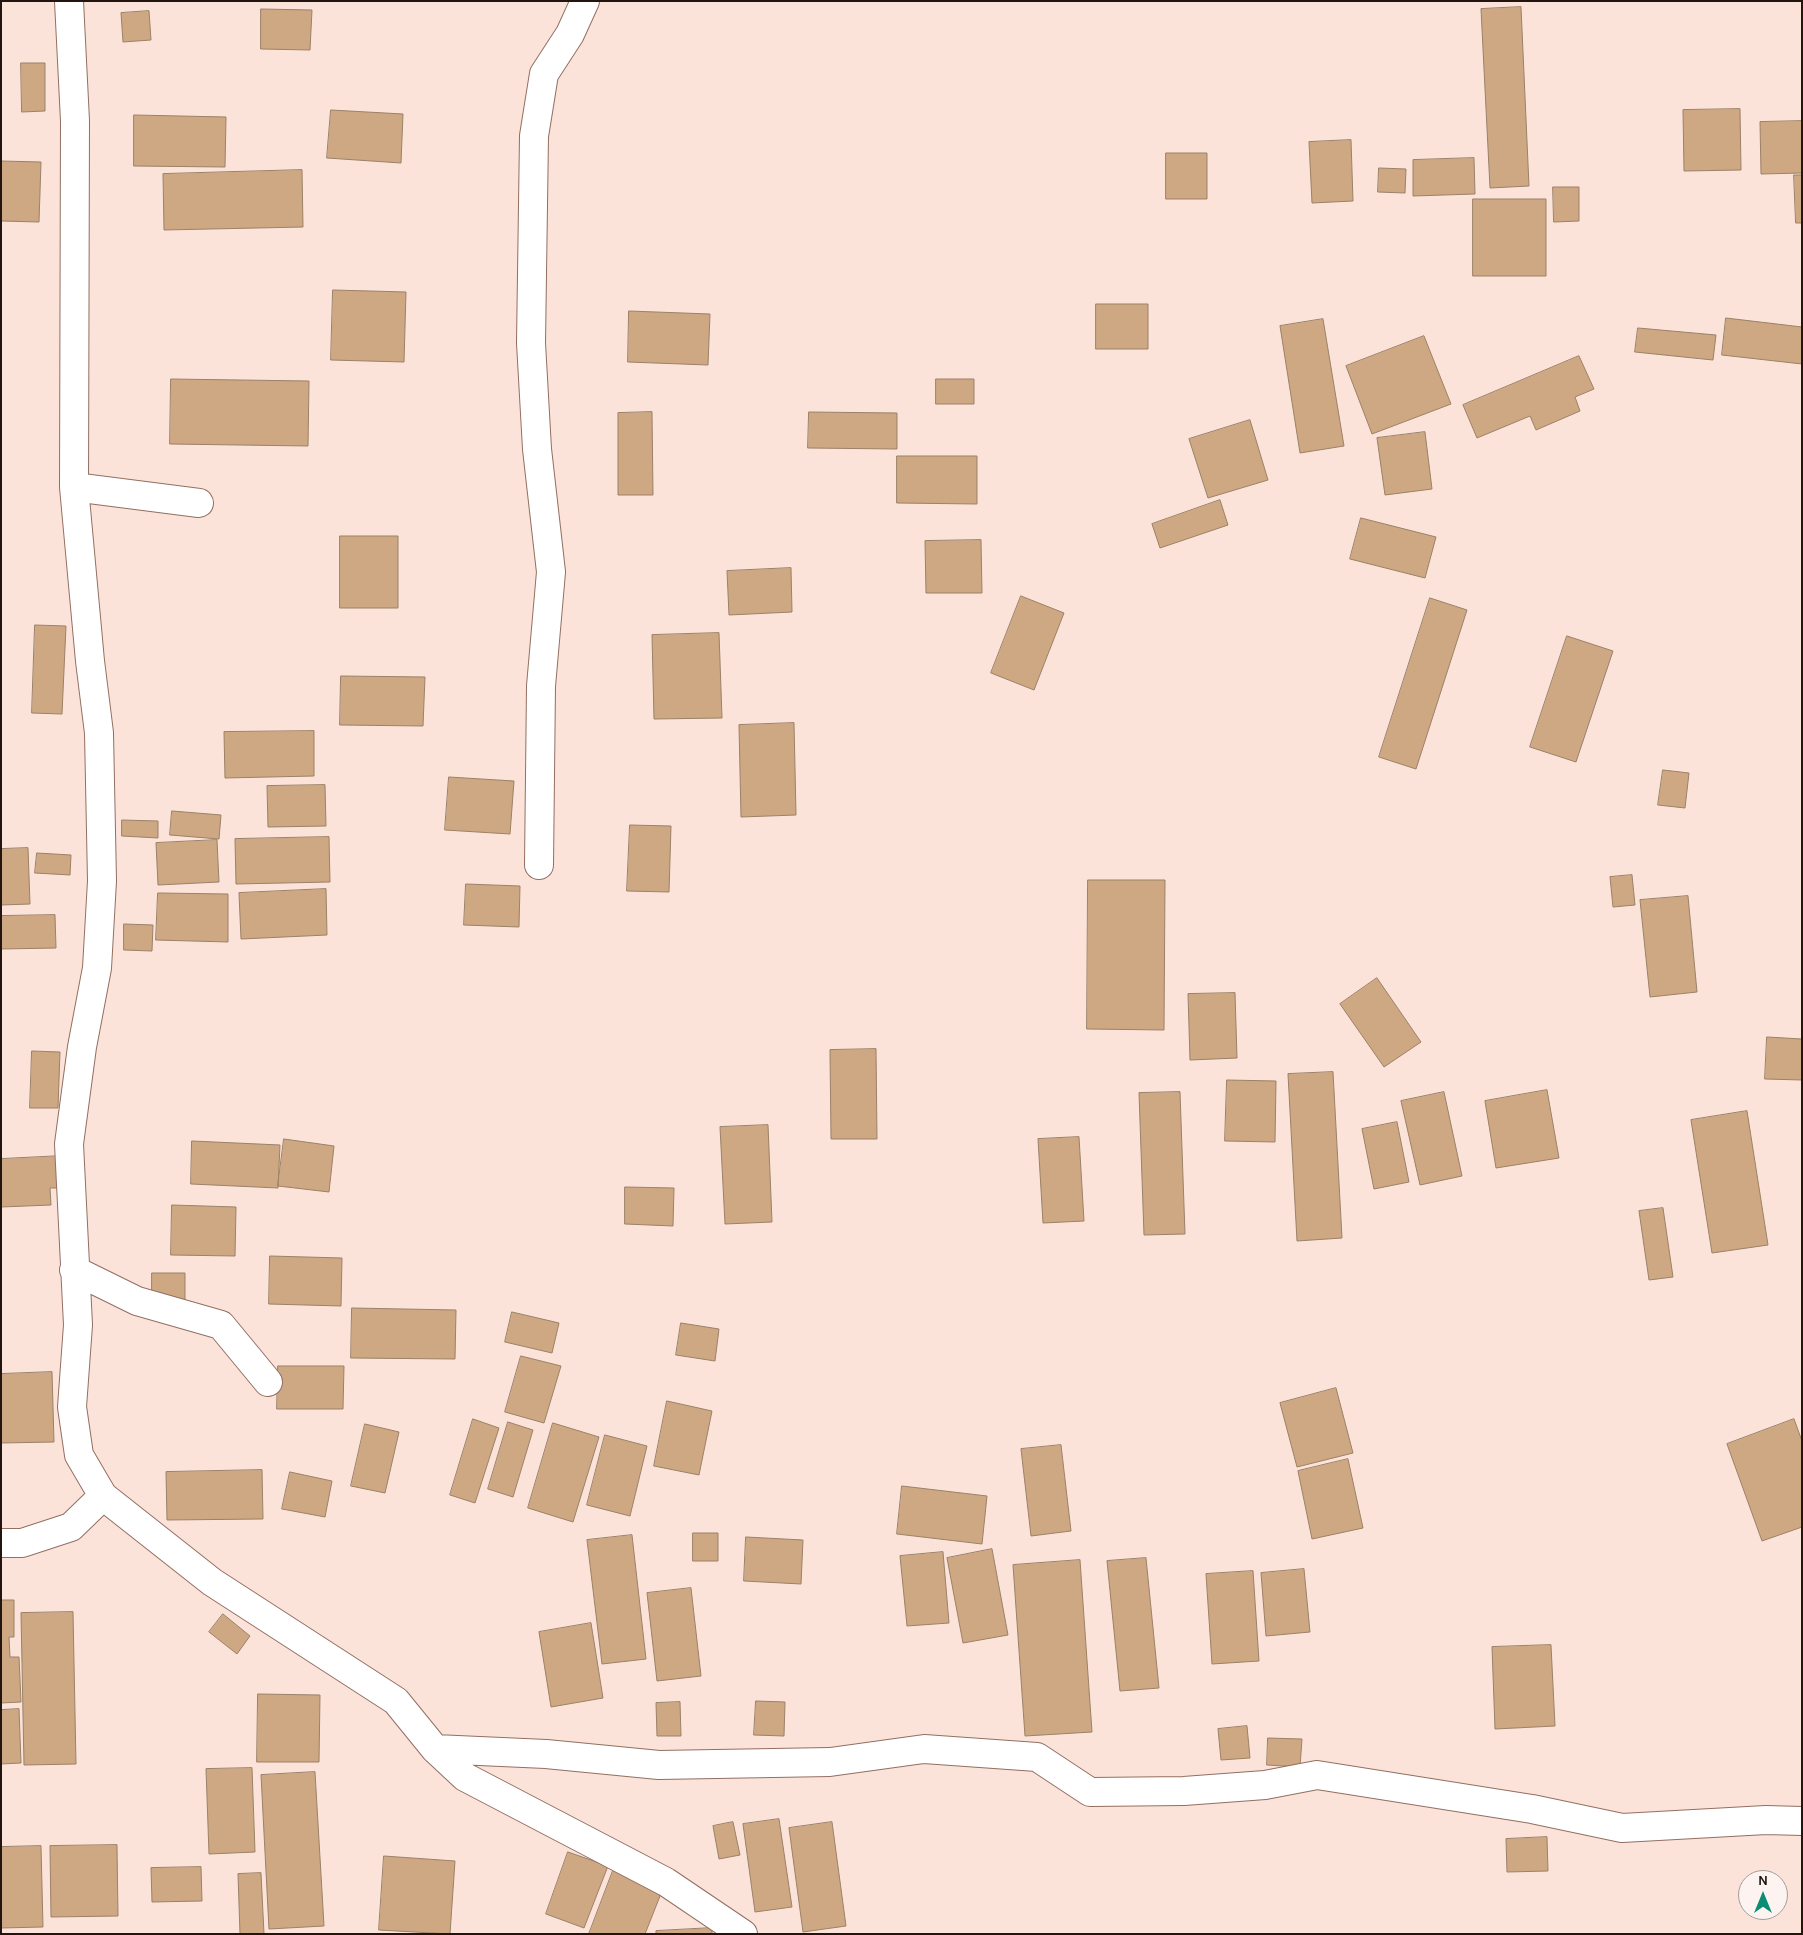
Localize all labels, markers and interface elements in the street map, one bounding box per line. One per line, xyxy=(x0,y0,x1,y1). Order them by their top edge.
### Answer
north arrow xyxy=(1738,1870,1788,1920)
text: N xyxy=(1758,1872,1768,1889)

